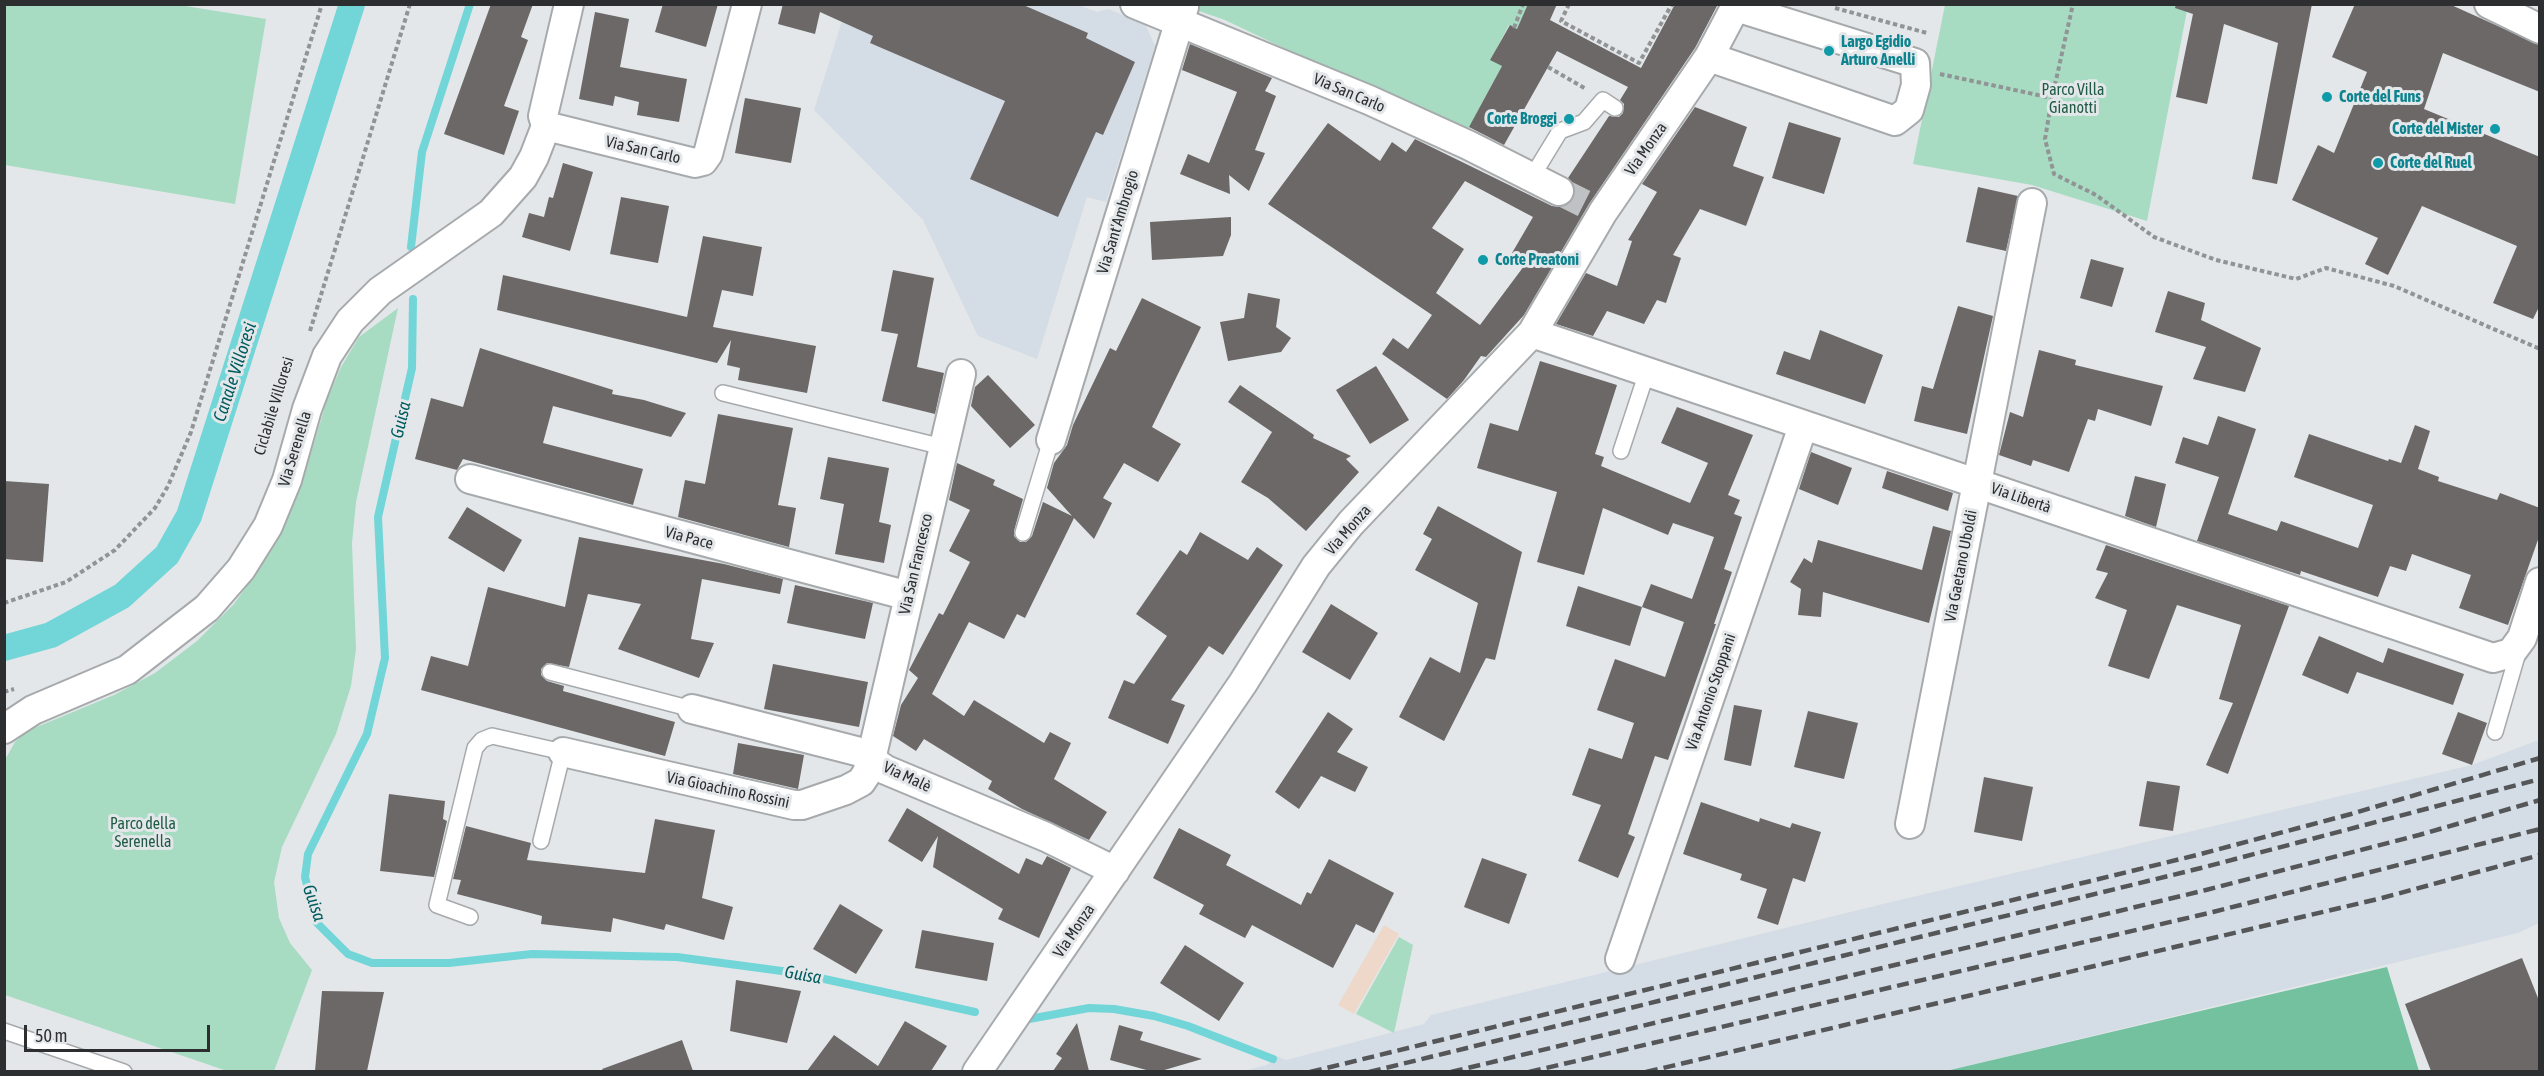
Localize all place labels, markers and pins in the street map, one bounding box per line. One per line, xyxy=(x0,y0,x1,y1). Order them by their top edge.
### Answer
place label: Largo Egidio Arturo Anelli xyxy=(1841,32,1915,70)
marker: Largo Egidio Arturo Anelli xyxy=(1822,44,1836,58)
place label: Corte del Funs xyxy=(2339,87,2421,107)
marker: Corte del Funs xyxy=(2320,90,2334,104)
place label: Corte Broggi xyxy=(1487,109,1557,129)
marker: Corte Broggi xyxy=(1562,112,1576,126)
place label: Corte del Mister xyxy=(2392,119,2483,139)
marker: Corte del Mister xyxy=(2488,122,2502,136)
place label: Corte del Ruel xyxy=(2390,153,2472,173)
marker: Corte del Ruel xyxy=(2371,156,2385,170)
place label: Corte Preatoni xyxy=(1495,250,1579,270)
marker: Corte Preatoni xyxy=(1476,253,1490,267)

